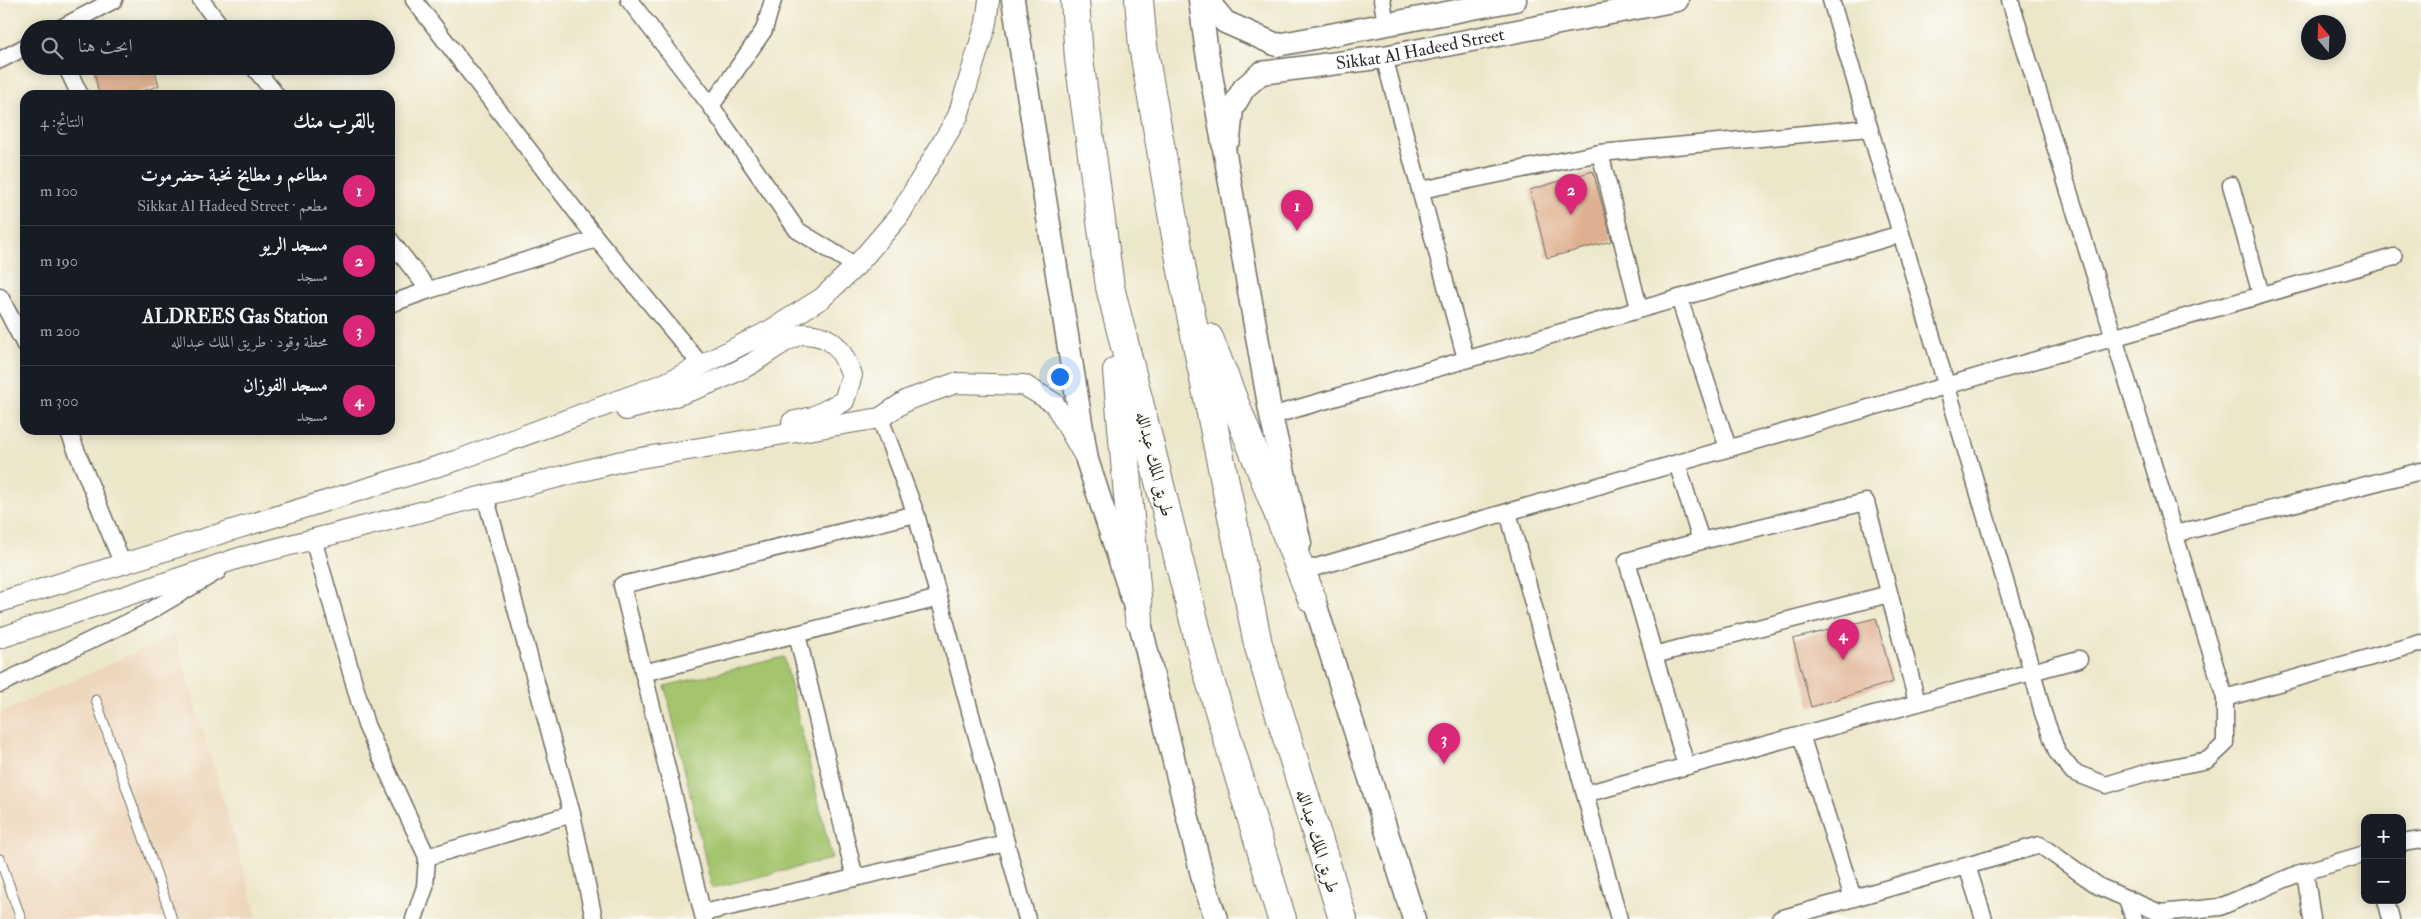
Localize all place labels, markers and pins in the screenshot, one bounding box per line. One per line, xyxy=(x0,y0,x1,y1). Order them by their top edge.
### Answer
pin: 2 xyxy=(1555,174,1587,215)
pin: 1 xyxy=(1281,190,1313,231)
pin: 4 xyxy=(1827,619,1859,660)
pin: 3 xyxy=(1428,723,1460,764)

